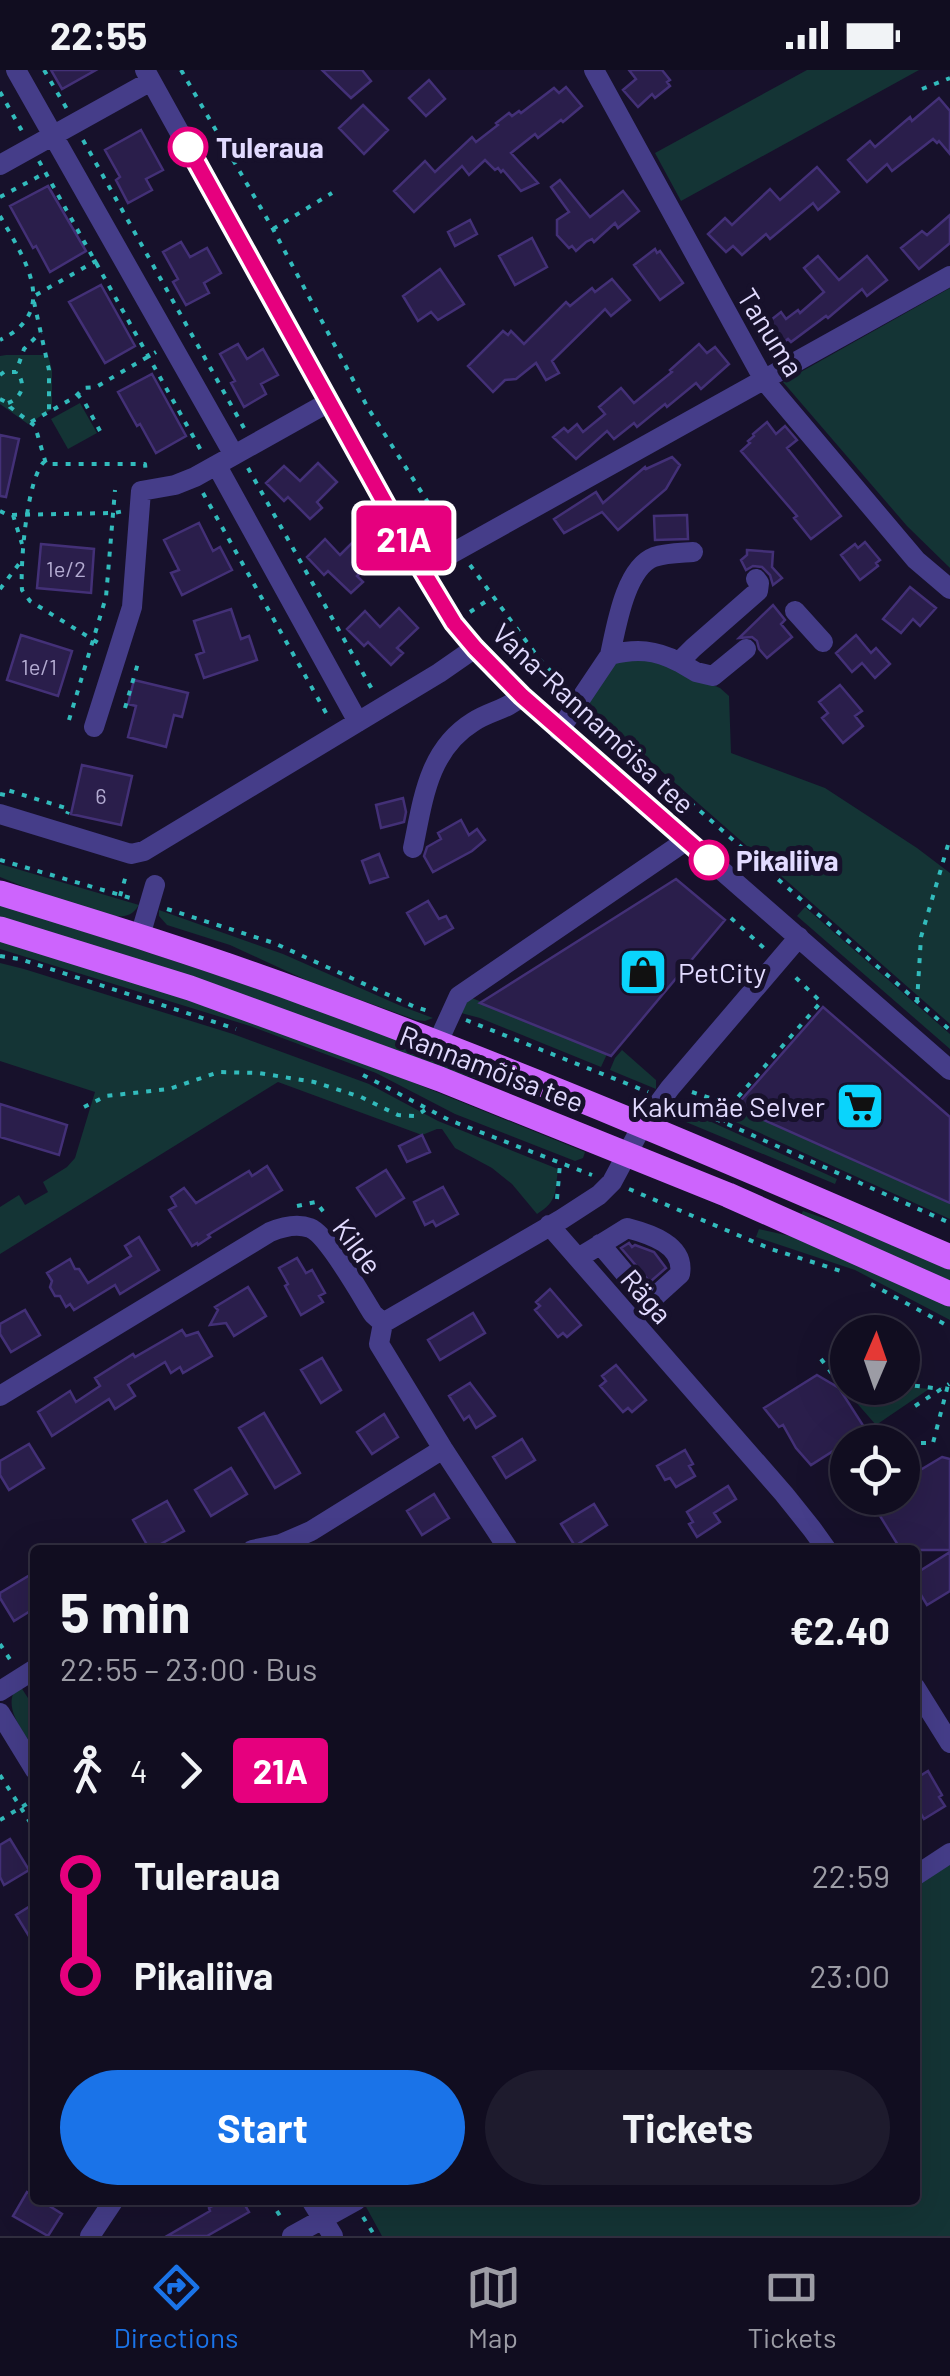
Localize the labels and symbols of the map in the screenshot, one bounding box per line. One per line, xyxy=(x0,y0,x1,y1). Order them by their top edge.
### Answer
marker: Tuleraua xyxy=(169,128,207,166)
place label: Tuleraua xyxy=(216,130,324,164)
street label: Tanuma xyxy=(731,282,811,382)
line badge: 21A xyxy=(346,506,462,570)
house number: 1e/2 xyxy=(46,555,86,581)
street label: Vana-Rannamõisa tee xyxy=(486,616,702,820)
house number: 1e/1 xyxy=(21,653,57,679)
house number: 6 xyxy=(95,782,107,808)
marker: Pikaliiva xyxy=(690,841,728,879)
place label: Pikaliiva xyxy=(736,843,839,877)
shop icon: PetCity xyxy=(617,946,669,998)
place label: PetCity xyxy=(678,955,766,989)
street label: Rannamõisa tee xyxy=(395,1017,589,1119)
supermarket icon: Kakumäe Selver xyxy=(834,1080,886,1132)
place label: Kakumäe Selver xyxy=(631,1089,825,1123)
street label: Kilde xyxy=(326,1211,390,1281)
street label: Räga xyxy=(614,1262,680,1330)
north arrow xyxy=(830,1315,920,1405)

